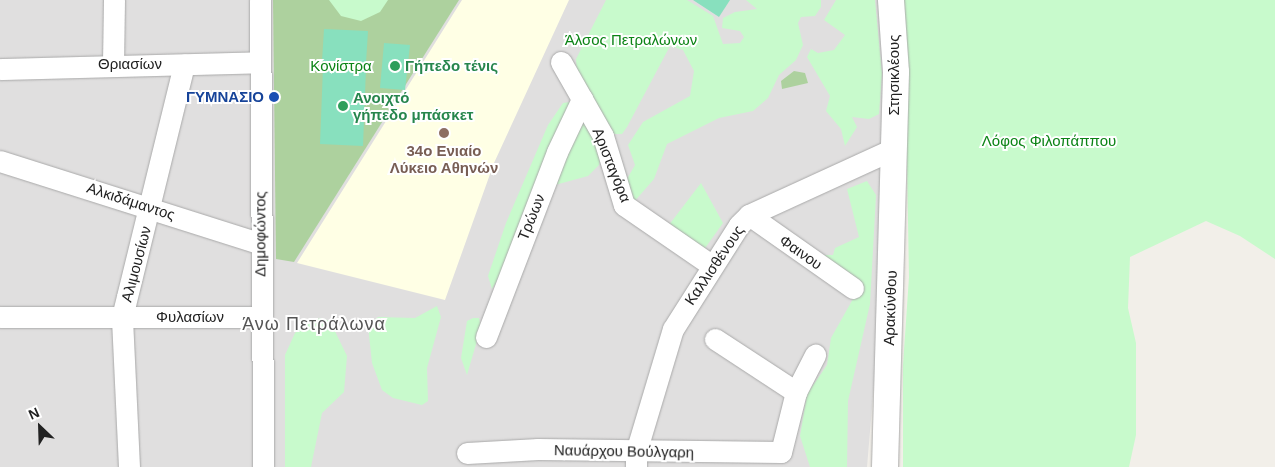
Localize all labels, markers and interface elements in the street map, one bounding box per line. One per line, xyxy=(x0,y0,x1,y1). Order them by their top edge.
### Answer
park label: Άλσος Πετραλώνων xyxy=(565,31,697,49)
street label: Στησικλέους xyxy=(885,35,903,115)
street label: Θριασίων xyxy=(98,55,162,73)
park label: Κονίστρα xyxy=(310,57,372,75)
place label: Γήπεδο τένις xyxy=(405,57,498,75)
marker: Γήπεδο τένις xyxy=(389,60,401,72)
place label: ΓΥΜΝΑΣΙΟ xyxy=(186,88,264,106)
place label: Ανοιχτό γήπεδο μπάσκετ xyxy=(353,88,473,123)
marker: ΓΥΜΝΑΣΙΟ xyxy=(268,91,280,103)
marker: Ανοιχτό γήπεδο μπάσκετ xyxy=(337,100,349,112)
street label: Αρισταγόρα xyxy=(589,125,635,205)
marker: 34ο Ενιαίο Λύκειο Αθηνών xyxy=(438,127,450,139)
park label: Λόφος Φιλοπάππου xyxy=(982,132,1116,150)
place label: 34ο Ενιαίο Λύκειο Αθηνών xyxy=(389,141,499,176)
street label: Αλκιδάμαντος xyxy=(85,178,177,224)
street label: Δημοφώντος xyxy=(251,191,269,277)
street label: Τρώων xyxy=(514,191,548,243)
street label: Καλλισθένους xyxy=(681,222,747,308)
street label: Αλιμουσίων xyxy=(117,224,155,304)
street label: Φαινου xyxy=(776,231,826,273)
street label: Αρακύνθου xyxy=(880,270,900,346)
street label: Φυλασίων xyxy=(156,308,224,326)
district label: Άνω Πετράλωνα xyxy=(241,313,387,335)
north arrow xyxy=(15,402,65,452)
text: N xyxy=(26,404,42,423)
street label: Ναυάρχου Βούλγαρη xyxy=(554,441,694,461)

